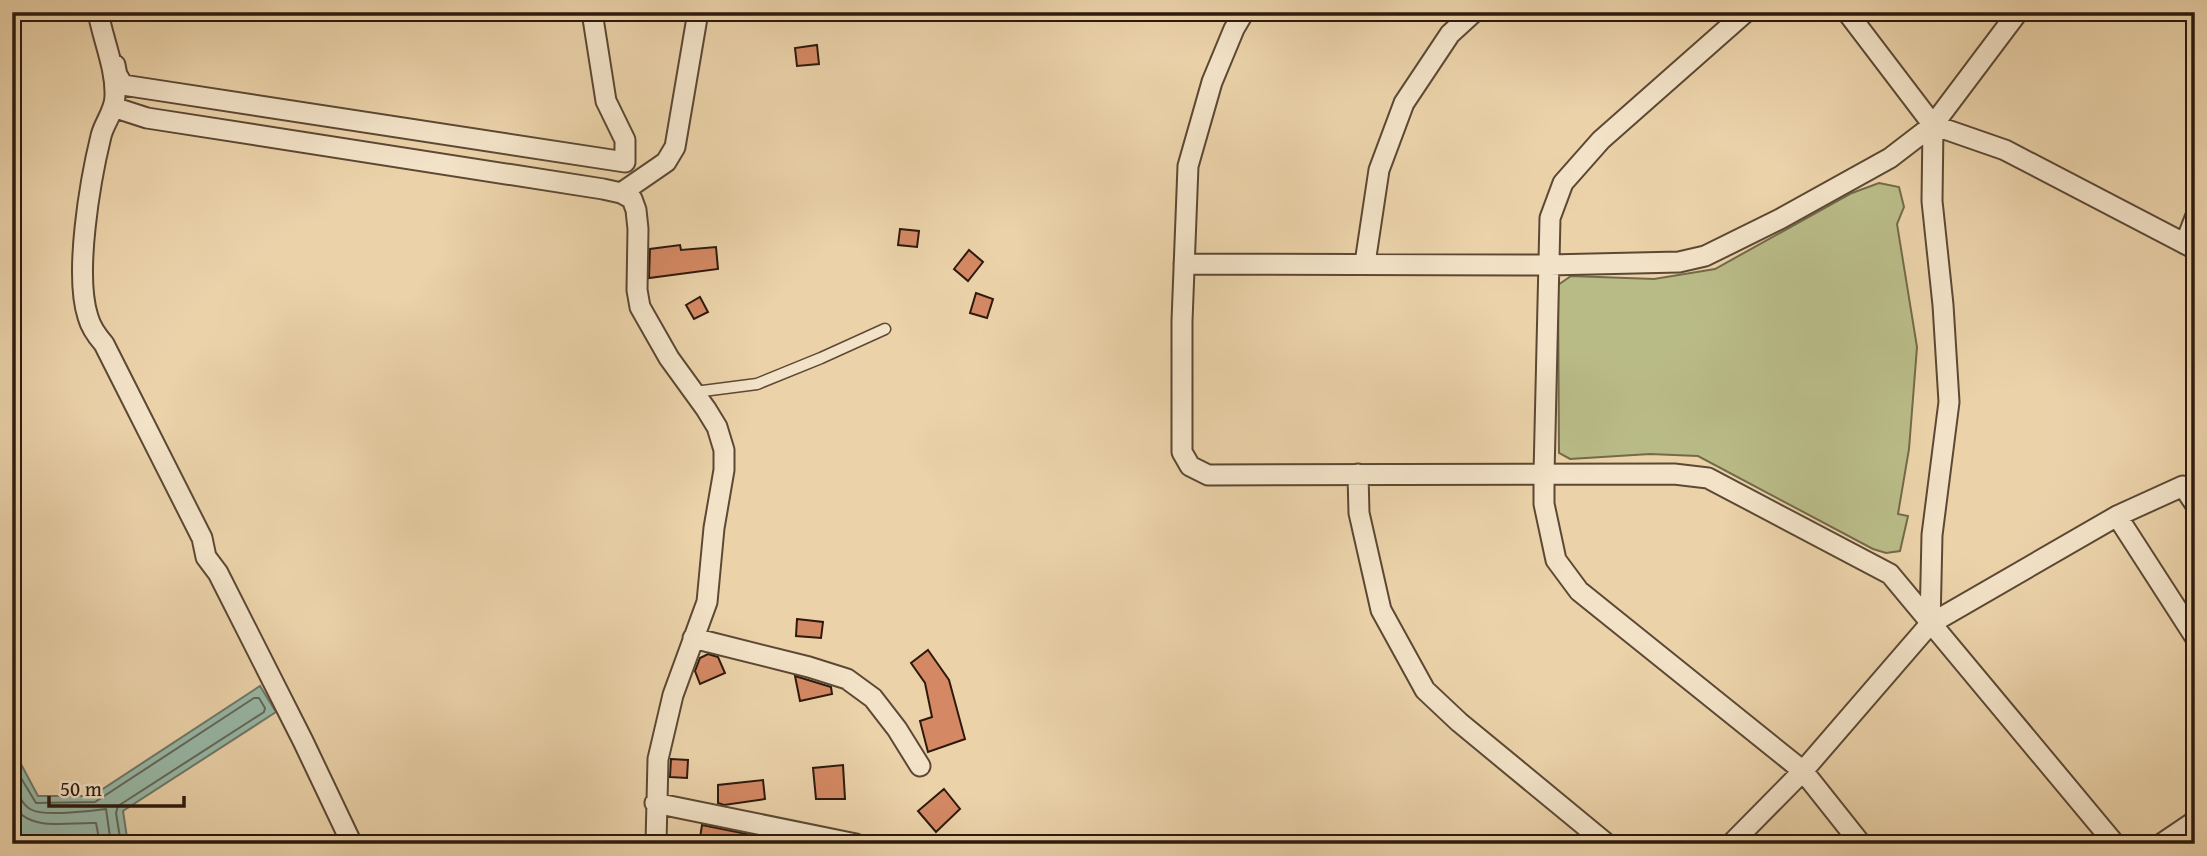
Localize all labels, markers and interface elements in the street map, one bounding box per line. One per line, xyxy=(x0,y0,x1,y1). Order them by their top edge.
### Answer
scale bar xyxy=(49,765,184,809)
text: 50 m xyxy=(60,773,102,804)

